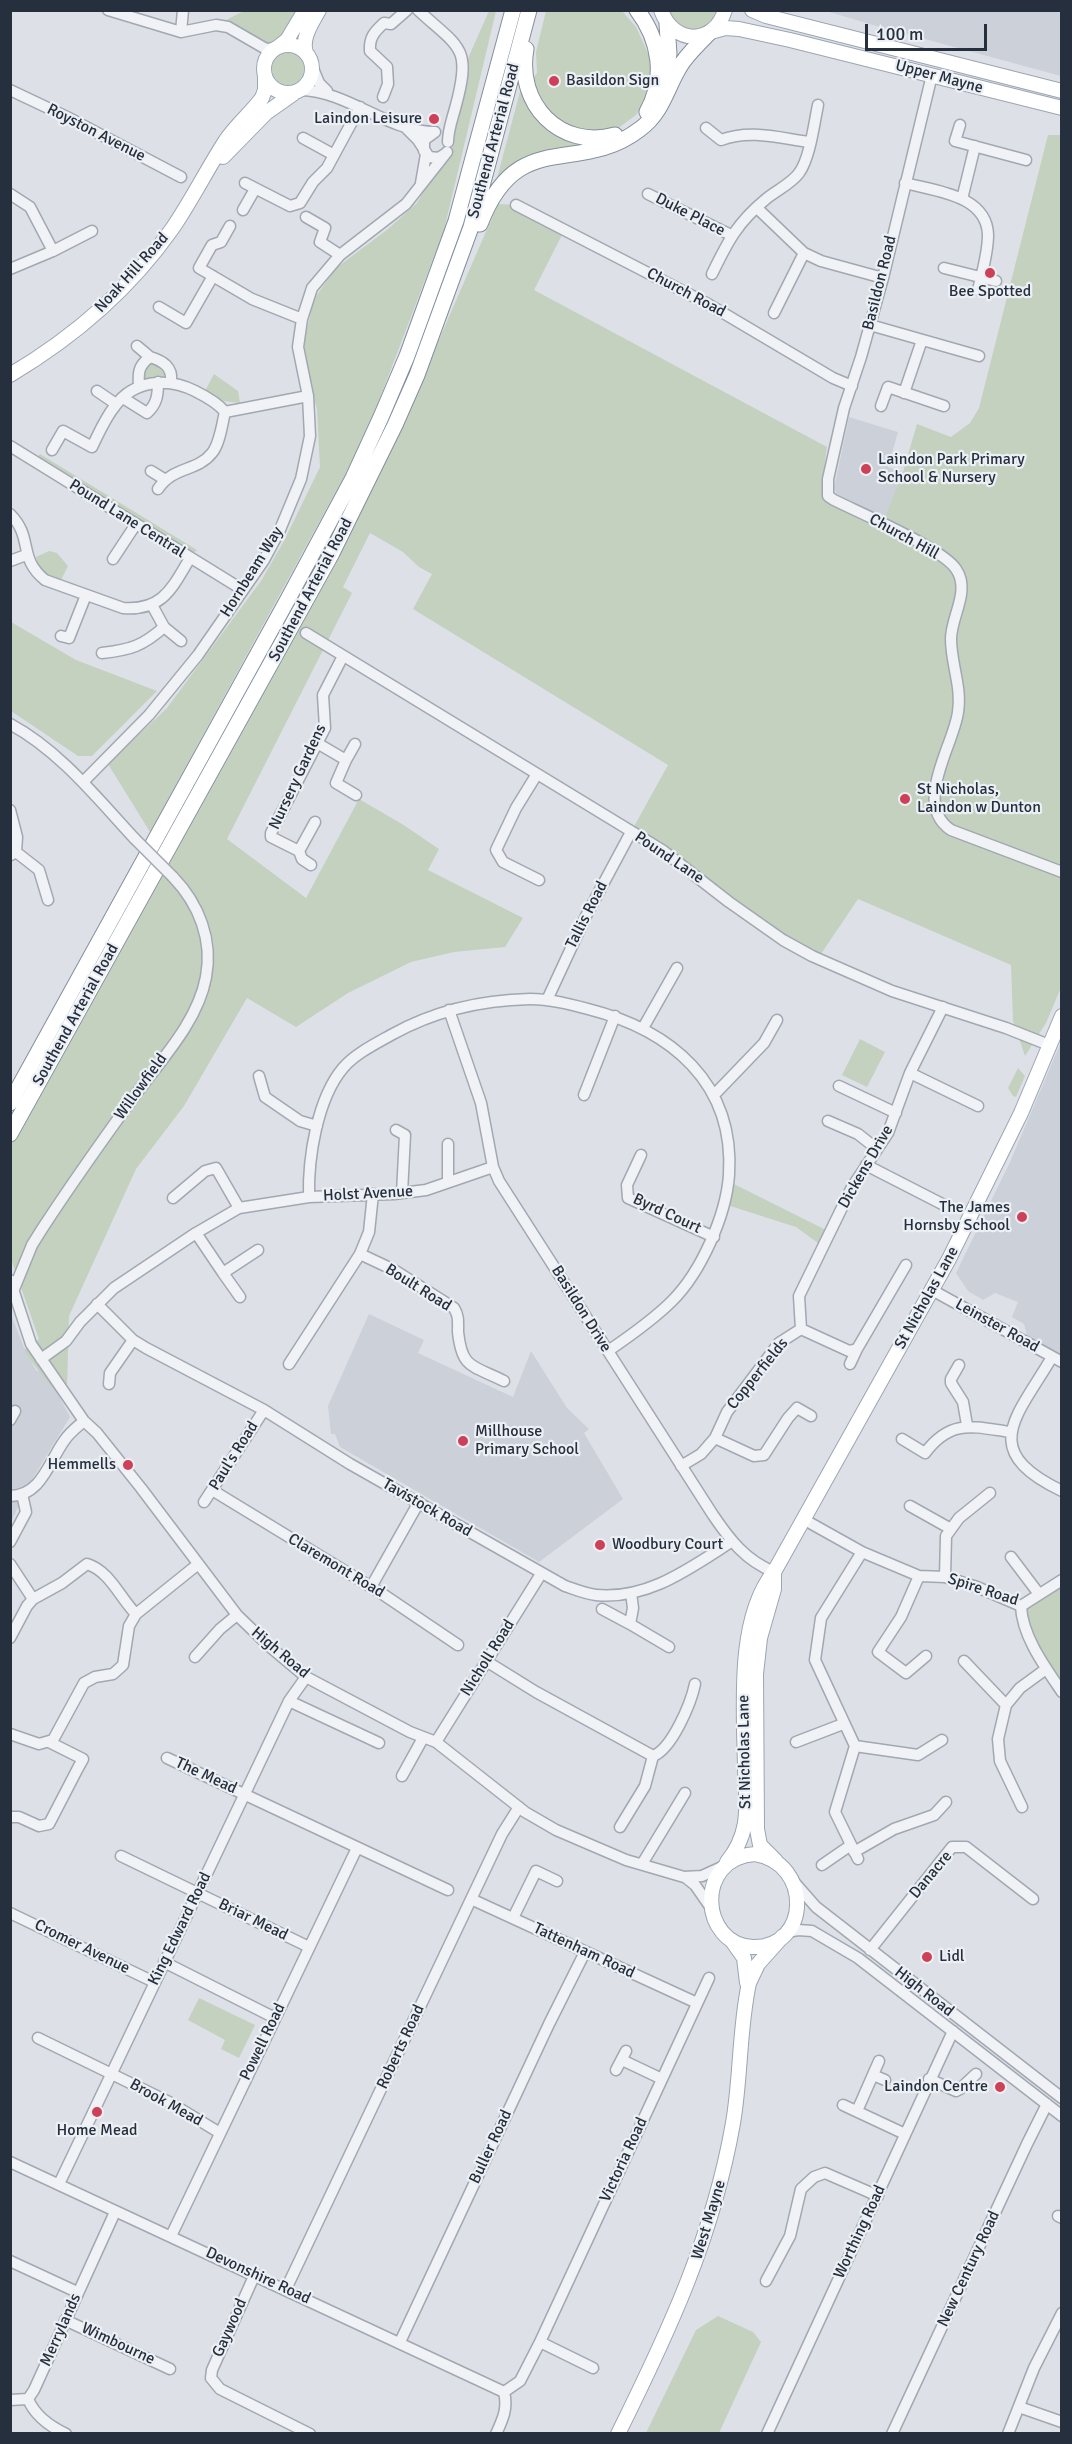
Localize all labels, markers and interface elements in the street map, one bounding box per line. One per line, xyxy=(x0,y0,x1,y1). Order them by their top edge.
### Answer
scale bar xyxy=(868,12,990,50)
text: 100 m xyxy=(876,23,923,45)
street label: Upper Mayne xyxy=(893,56,985,98)
street label: Southend Arterial Road xyxy=(464,61,524,221)
place label: Basildon Sign xyxy=(566,71,659,91)
marker: Basildon Sign xyxy=(547,74,561,88)
street label: Royston Avenue xyxy=(44,100,148,166)
place label: Laindon Leisure xyxy=(314,109,422,129)
marker: Laindon Leisure xyxy=(427,112,441,126)
street label: Duke Place xyxy=(652,189,728,241)
street label: Noak Hill Road xyxy=(91,229,173,317)
street label: Basildon Road xyxy=(859,234,901,332)
street label: Church Road xyxy=(643,264,729,322)
marker: Bee Spotted xyxy=(983,266,997,280)
place label: Bee Spotted xyxy=(949,282,1031,302)
place label: Laindon Park Primary School & Nursery xyxy=(878,450,1025,488)
marker: Laindon Park Primary School & Nursery xyxy=(859,462,873,476)
street label: Pound Lane Central xyxy=(65,475,189,563)
street label: Church Hill xyxy=(866,510,942,564)
street label: Southend Arterial Road xyxy=(265,515,357,665)
street label: Hornbeam Way xyxy=(217,523,287,621)
street label: Nursery Gardens xyxy=(265,721,331,833)
place label: St Nicholas, Laindon w Dunton xyxy=(917,780,1041,818)
marker: St Nicholas, Laindon w Dunton xyxy=(898,792,912,806)
street label: Pound Lane xyxy=(631,828,707,888)
street label: Tallis Road xyxy=(562,878,612,952)
street label: Southend Arterial Road xyxy=(29,941,123,1089)
street label: Willowfield xyxy=(111,1050,171,1124)
street label: Dickens Drive xyxy=(834,1122,898,1212)
street label: Holst Avenue xyxy=(323,1182,413,1206)
street label: Byrd Court xyxy=(630,1190,704,1238)
place label: The James Hornsby School xyxy=(903,1198,1010,1236)
marker: The James Hornsby School xyxy=(1015,1210,1029,1224)
street label: St Nicholas Lane xyxy=(891,1243,963,1353)
street label: Boult Road xyxy=(381,1260,455,1316)
street label: Basildon Drive xyxy=(547,1262,615,1356)
street label: Leinster Road xyxy=(952,1295,1042,1357)
street label: Copperfields xyxy=(723,1334,793,1414)
street label: Paul's Road xyxy=(205,1418,263,1494)
place label: Millhouse Primary School xyxy=(475,1422,579,1460)
marker: Millhouse Primary School xyxy=(456,1434,470,1448)
place label: Hemmells xyxy=(47,1455,116,1475)
marker: Hemmells xyxy=(121,1458,135,1472)
street label: Tavistock Road xyxy=(379,1475,475,1541)
street label: Claremont Road xyxy=(284,1530,388,1602)
place label: Woodbury Court xyxy=(612,1535,723,1555)
marker: Woodbury Court xyxy=(593,1538,607,1552)
street label: Spire Road xyxy=(945,1570,1021,1610)
street label: Nicholl Road xyxy=(457,1616,519,1700)
street label: High Road xyxy=(247,1623,313,1683)
street label: St Nicholas Lane xyxy=(734,1695,756,1809)
street label: The Mead xyxy=(172,1753,240,1799)
street label: Danacre xyxy=(906,1847,956,1903)
street label: King Edward Road xyxy=(144,1869,216,1989)
street label: Briar Mead xyxy=(215,1895,291,1945)
street label: Cromer Avenue xyxy=(31,1916,133,1978)
street label: Tattenham Road xyxy=(530,1919,638,1983)
place label: Lidl xyxy=(939,1947,965,1967)
marker: Lidl xyxy=(920,1950,934,1964)
street label: High Road xyxy=(890,1963,958,2021)
street label: Powell Road xyxy=(236,2000,290,2084)
street label: Roberts Road xyxy=(373,2002,429,2092)
street label: Brook Mead xyxy=(126,2075,206,2131)
place label: Laindon Centre xyxy=(884,2077,988,2097)
marker: Laindon Centre xyxy=(993,2080,1007,2094)
marker: Home Mead xyxy=(90,2105,104,2119)
street label: Buller Road xyxy=(466,2107,516,2187)
street label: Victoria Road xyxy=(596,2115,652,2205)
place label: Home Mead xyxy=(57,2121,137,2141)
street label: West Mayne xyxy=(688,2178,730,2262)
street label: Worthing Road xyxy=(830,2182,890,2282)
street label: New Century Road xyxy=(934,2208,1004,2330)
street label: Devonshire Road xyxy=(202,2243,314,2309)
street label: Merrylands xyxy=(36,2291,86,2369)
street label: Gaywood xyxy=(209,2296,251,2360)
street label: Wimbourne xyxy=(78,2319,158,2369)

